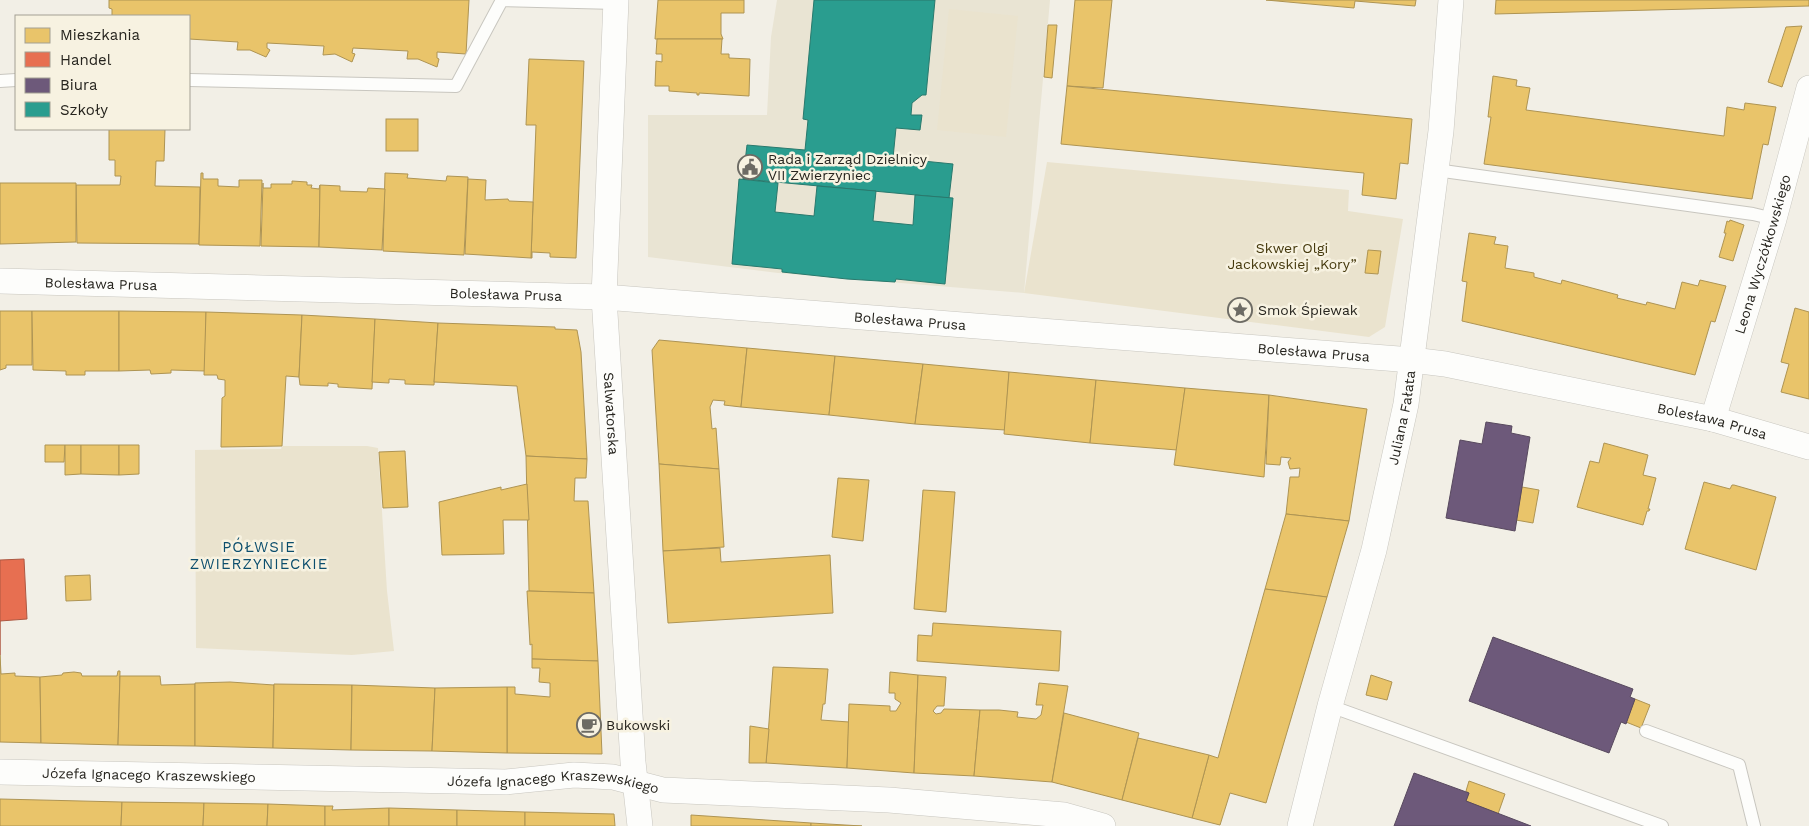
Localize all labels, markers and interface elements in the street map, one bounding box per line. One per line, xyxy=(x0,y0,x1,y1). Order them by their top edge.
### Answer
legend xyxy=(15,15,190,130)
text: Mieszkania xyxy=(60,26,140,44)
text: Handel xyxy=(60,51,112,69)
text: Biura xyxy=(60,76,98,94)
text: Szkoły xyxy=(60,101,108,119)
place label: Rada i Zarząd Dzielnicy VII Zwierzyniec xyxy=(768,151,928,183)
public building icon: Rada i Zarząd Dzielnicy VII Zwierzyniec xyxy=(737,154,763,180)
street label: Leona Wyczółkowskiego xyxy=(1731,173,1793,336)
park label: Skwer Olgi Jackowskiej „Kory” xyxy=(1227,240,1357,272)
street label: Bolesława Prusa xyxy=(45,274,157,293)
street label: Bolesława Prusa xyxy=(449,285,562,304)
place icon: Smok Śpiewak xyxy=(1227,297,1253,323)
place label: Smok Śpiewak xyxy=(1258,302,1358,318)
street label: Bolesława Prusa xyxy=(853,308,967,333)
street label: Bolesława Prusa xyxy=(1257,340,1370,365)
street label: Juliana Fałata xyxy=(1385,369,1418,466)
street label: Salwatorska xyxy=(601,372,622,455)
street label: Bolesława Prusa xyxy=(1656,400,1769,442)
district label: PÓŁWSIE ZWIERZYNIECKIE xyxy=(190,537,328,573)
cafe icon: Bukowski xyxy=(576,712,602,738)
place label: Bukowski xyxy=(606,717,670,733)
street label: Józefa Ignacego Kraszewskiego xyxy=(42,765,256,785)
street label: Józefa Ignacego Kraszewskiego xyxy=(447,767,661,797)

